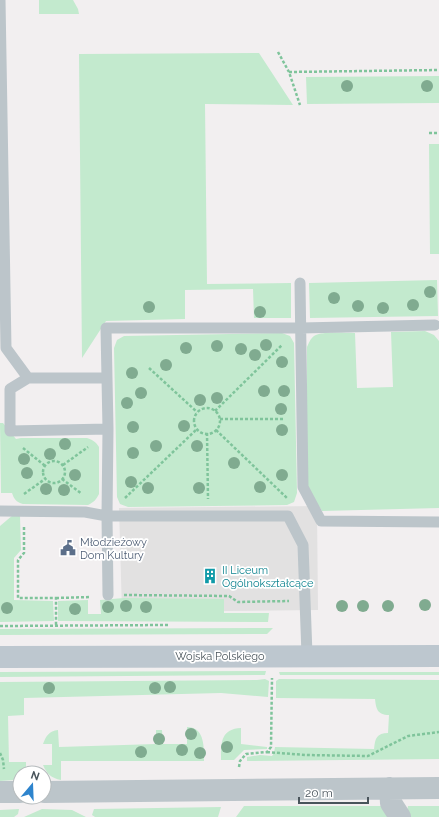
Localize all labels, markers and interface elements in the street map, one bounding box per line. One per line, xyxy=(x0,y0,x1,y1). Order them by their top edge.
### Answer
place label: Młodzieżowy Dom Kultury xyxy=(80,536,147,562)
public building icon: Młodzieżowy Dom Kultury xyxy=(59,539,77,557)
place label: II Liceum Ogólnokształcące xyxy=(222,564,314,590)
building icon: II Liceum Ogólnokształcące xyxy=(201,567,219,585)
street label: Wojska Polskiego xyxy=(175,650,265,663)
north arrow xyxy=(12,765,52,805)
text: N xyxy=(29,769,41,784)
scale bar xyxy=(299,779,368,805)
text: 20 m xyxy=(305,786,333,800)

